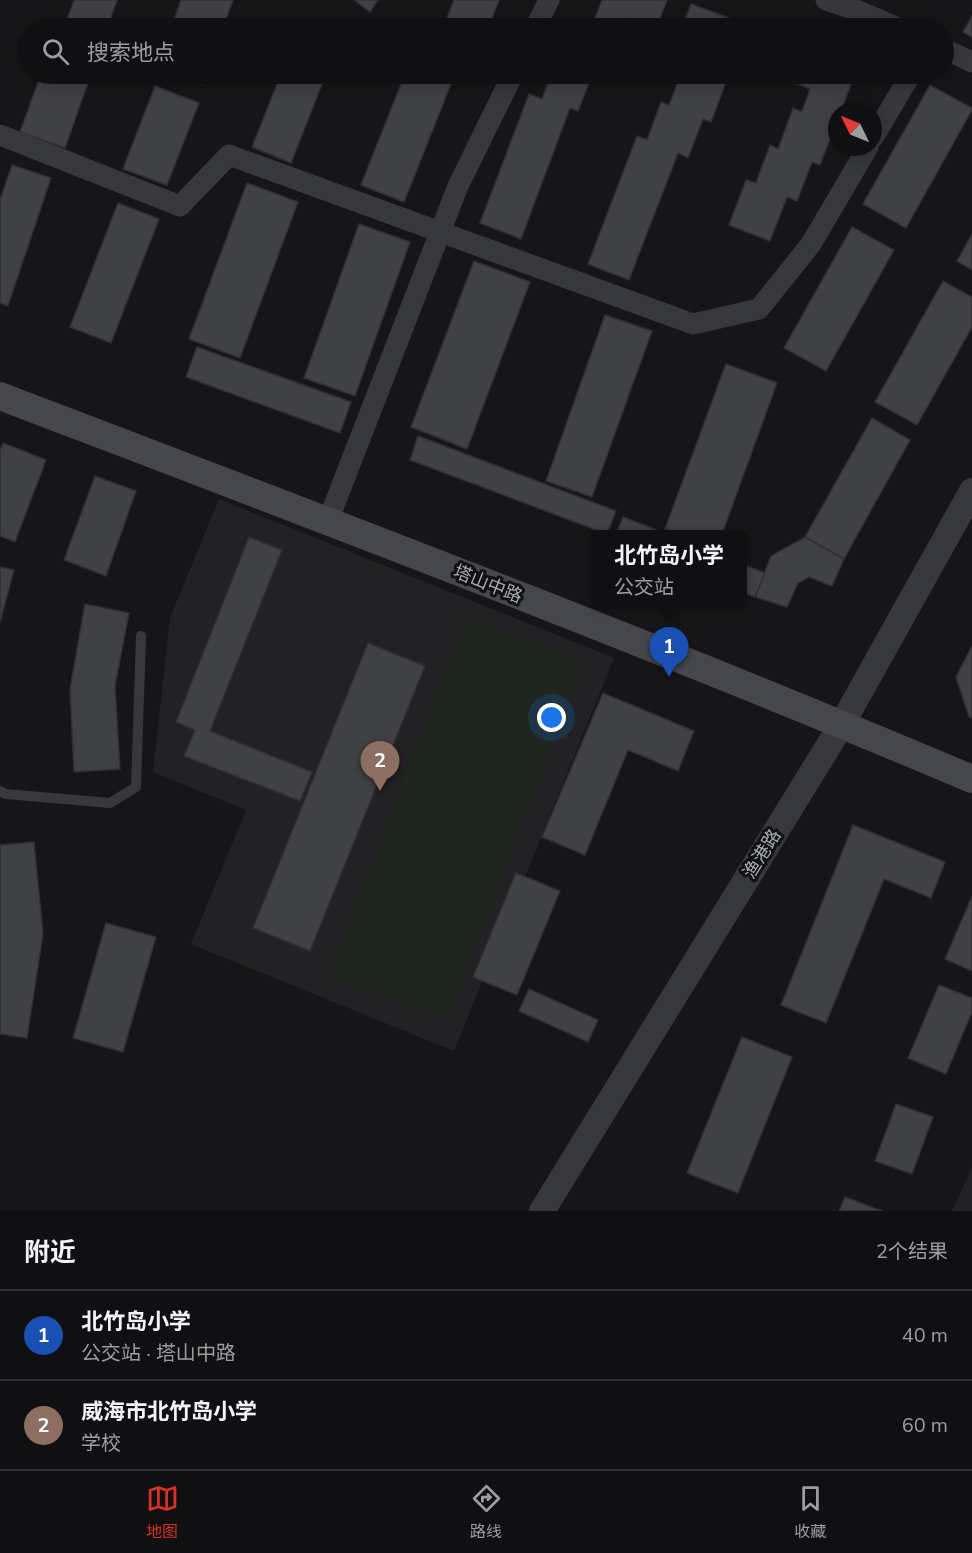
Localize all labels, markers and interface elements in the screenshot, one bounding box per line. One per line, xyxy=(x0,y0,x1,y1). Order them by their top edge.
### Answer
search box xyxy=(18,18,954,84)
icon: search xyxy=(39,35,72,68)
text: 搜索地点 xyxy=(87,38,175,68)
north arrow xyxy=(828,102,882,156)
popup xyxy=(591,530,747,608)
text: 北竹岛小学 xyxy=(614,541,724,571)
street label: 塔山中路 xyxy=(450,559,526,609)
text: 公交站 xyxy=(614,574,674,601)
pin: 1 xyxy=(650,628,688,677)
your location xyxy=(537,703,566,732)
pin: 2 xyxy=(360,742,400,791)
street label: 渔港路 xyxy=(738,825,786,883)
text: 附近 xyxy=(24,1235,76,1270)
text: 2个结果 xyxy=(876,1238,948,1265)
text: 北竹岛小学 xyxy=(81,1307,191,1337)
text: 1 xyxy=(38,1322,50,1349)
text: 40 m xyxy=(902,1322,948,1349)
text: 公交站 · 塔山中路 xyxy=(81,1340,236,1367)
text: 威海市北竹岛小学 xyxy=(81,1397,257,1427)
text: 2 xyxy=(38,1412,50,1439)
text: 60 m xyxy=(902,1412,948,1439)
text: 学校 xyxy=(81,1430,121,1457)
tab: 地图 xyxy=(146,1482,179,1543)
tab: 路线 xyxy=(470,1482,503,1543)
tab: 收藏 xyxy=(794,1482,827,1543)

